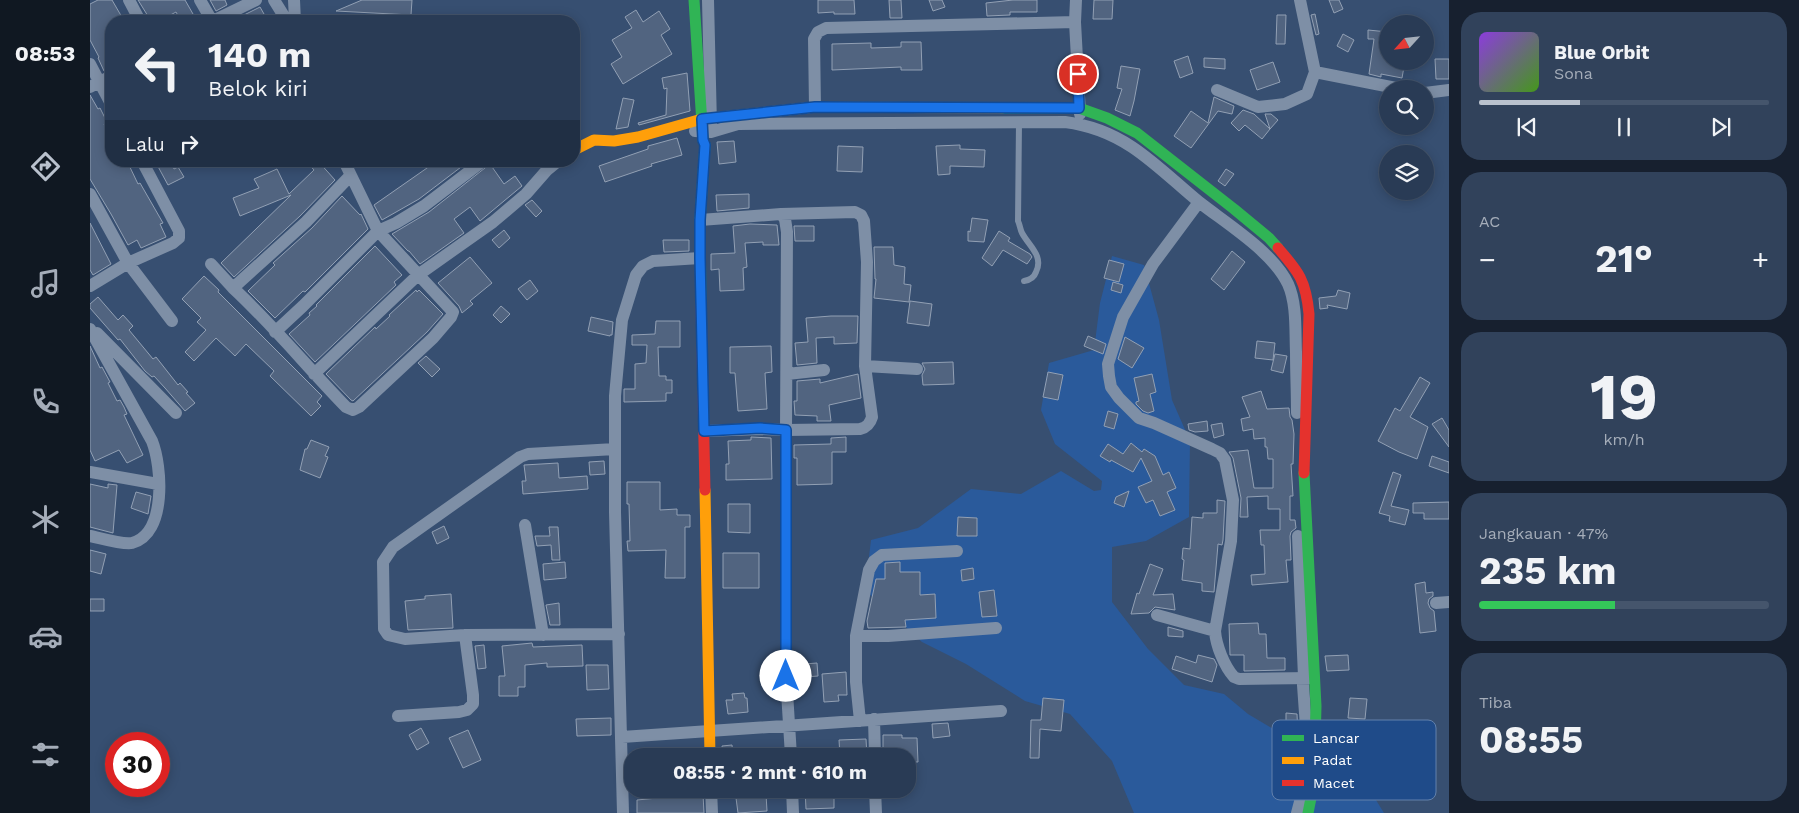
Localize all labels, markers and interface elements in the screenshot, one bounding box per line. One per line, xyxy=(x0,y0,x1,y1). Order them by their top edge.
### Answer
north arrow xyxy=(1379,15,1434,70)
map controls xyxy=(1379,15,1434,200)
text: 140 m xyxy=(208,34,311,76)
icon: left xyxy=(125,35,190,100)
text: 08:53 xyxy=(15,41,75,66)
text: Blue Orbit xyxy=(1554,41,1649,64)
pin xyxy=(1057,53,1099,95)
icon: arrive xyxy=(1064,60,1092,88)
text: Sona xyxy=(1554,64,1593,83)
text: Belok kiri xyxy=(208,76,308,101)
button: search xyxy=(1379,80,1434,135)
icon: previous xyxy=(1513,113,1541,141)
icon: pause xyxy=(1610,113,1638,141)
icon: next xyxy=(1707,113,1735,141)
icon: right xyxy=(175,130,203,158)
text: Lalu xyxy=(125,133,165,156)
button: layers xyxy=(1379,145,1434,200)
icon: directions xyxy=(28,149,63,184)
text: AC xyxy=(1479,212,1500,231)
text: 21° xyxy=(1595,237,1653,281)
text: − xyxy=(1479,243,1496,276)
text: + xyxy=(1752,243,1769,276)
icon: music xyxy=(28,266,63,301)
text: 19 xyxy=(1590,359,1658,435)
icon: phone xyxy=(28,384,63,419)
text: km/h xyxy=(1603,430,1645,449)
icon: climate xyxy=(28,502,63,537)
text: Jangkauan · 47% xyxy=(1479,524,1608,543)
text: 235 km xyxy=(1479,549,1617,593)
icon: car xyxy=(28,619,63,654)
position arrow xyxy=(759,649,811,701)
text: Tiba xyxy=(1479,693,1512,712)
text: 08:55 xyxy=(1479,718,1583,762)
legend xyxy=(1272,720,1436,800)
text: Lancar xyxy=(1313,730,1360,746)
speed limit sign: 30 xyxy=(105,732,170,797)
icon: filters xyxy=(28,737,63,772)
text: Padat xyxy=(1313,752,1352,768)
text: 08:55 · 2 mnt · 610 m xyxy=(673,761,867,784)
text: Macet xyxy=(1313,775,1355,791)

